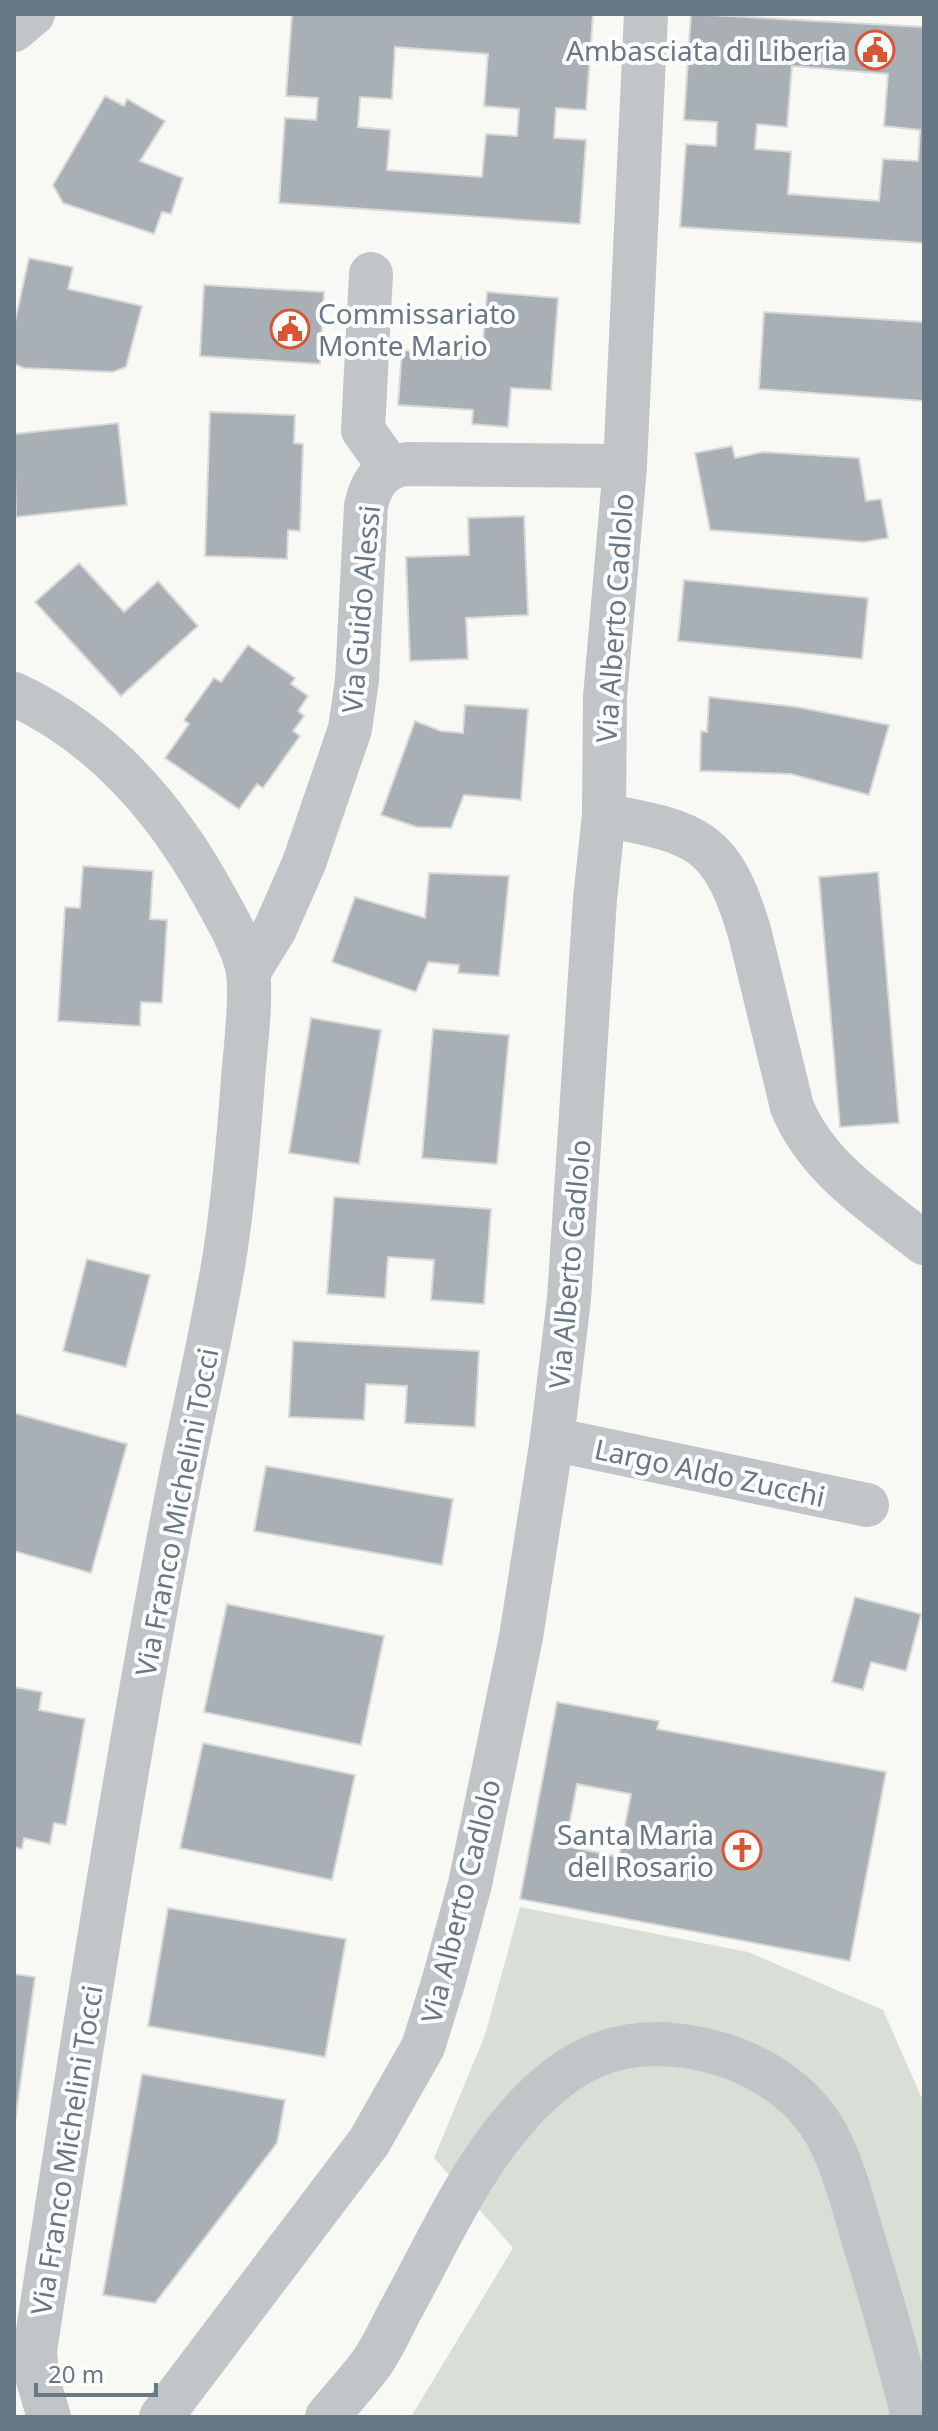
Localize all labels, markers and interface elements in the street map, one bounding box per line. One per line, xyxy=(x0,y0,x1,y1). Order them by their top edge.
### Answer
public building icon: Ambasciata di Liberia xyxy=(854,29,896,71)
place label: Ambasciata di Liberia xyxy=(566,31,847,69)
place label: Commissariato Monte Mario xyxy=(318,294,516,364)
public building icon: Commissariato Monte Mario xyxy=(269,308,311,350)
street label: Via Alberto Cadlolo xyxy=(586,492,642,744)
street label: Via Guido Alessi xyxy=(332,504,388,714)
street label: Via Alberto Cadlolo xyxy=(539,1138,599,1390)
street label: Via Franco Michelini Tocci xyxy=(126,1345,226,1679)
street label: Largo Aldo Zucchi xyxy=(591,1429,829,1515)
street label: Via Alberto Cadlolo xyxy=(411,1775,509,2027)
place label: Santa Maria del Rosario xyxy=(557,1815,714,1885)
church icon: Santa Maria del Rosario xyxy=(721,1829,763,1871)
street label: Via Franco Michelini Tocci xyxy=(21,1982,111,2318)
scale bar xyxy=(36,2347,156,2397)
text: 20 m xyxy=(48,2357,104,2390)

